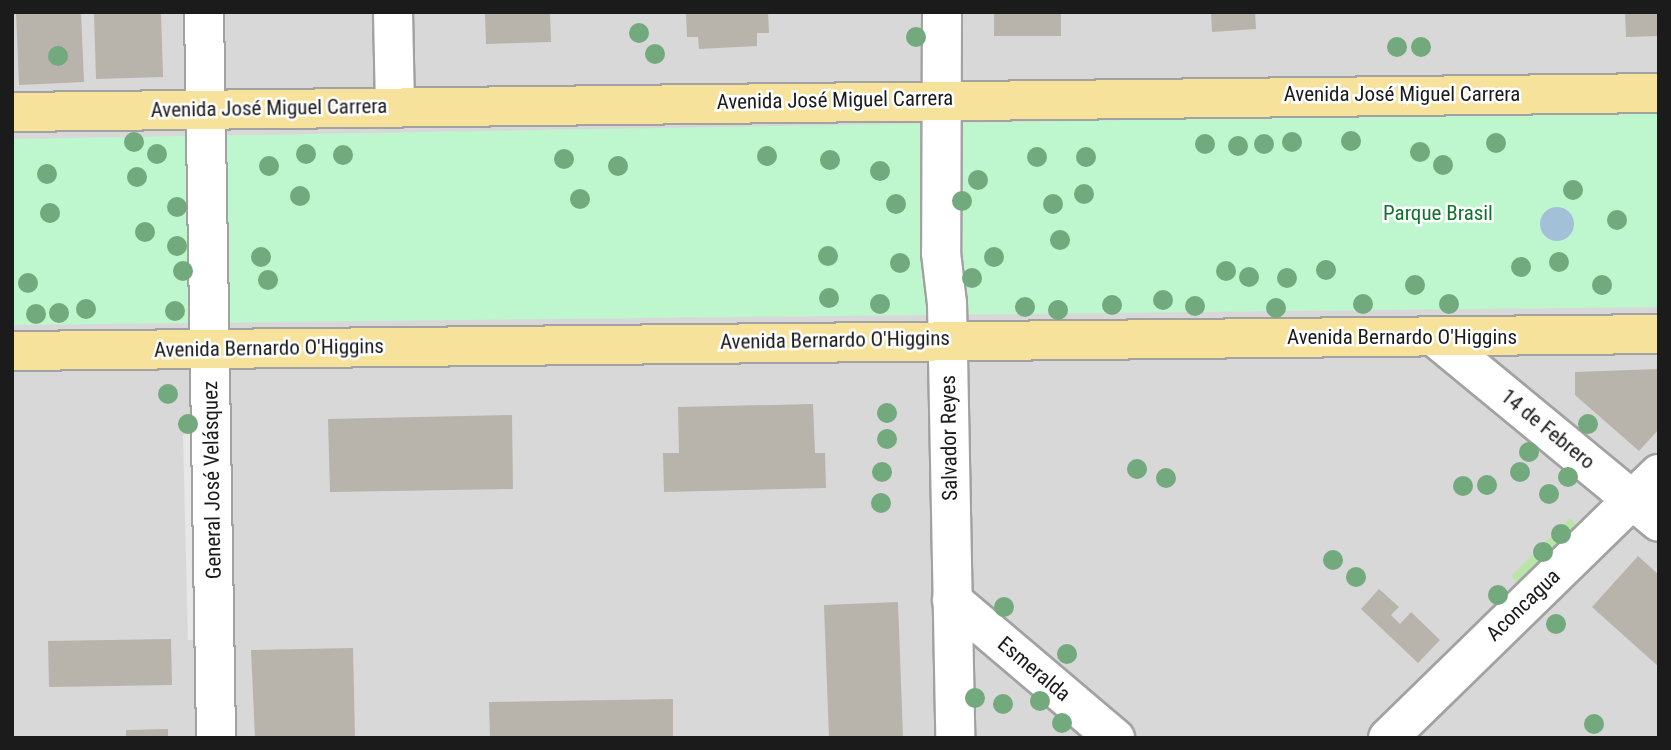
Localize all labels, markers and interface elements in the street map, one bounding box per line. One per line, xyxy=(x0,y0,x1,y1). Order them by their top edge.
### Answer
street label: Avenida José Miguel Carrera xyxy=(1284,81,1520,107)
street label: Avenida José Miguel Carrera xyxy=(716,85,954,115)
street label: Avenida José Miguel Carrera xyxy=(150,93,388,123)
park label: Parque Brasil xyxy=(1383,200,1493,226)
street label: Avenida Bernardo O'Higgins xyxy=(1287,324,1517,350)
street label: Avenida Bernardo O'Higgins xyxy=(720,325,950,355)
street label: Avenida Bernardo O'Higgins xyxy=(154,333,384,363)
street label: Salvador Reyes xyxy=(935,375,963,501)
street label: General José Velásquez xyxy=(198,381,226,579)
street label: 14 de Febrero xyxy=(1496,383,1600,475)
street label: Aconcagua xyxy=(1481,564,1565,646)
street label: Esmeralda xyxy=(993,631,1075,707)

